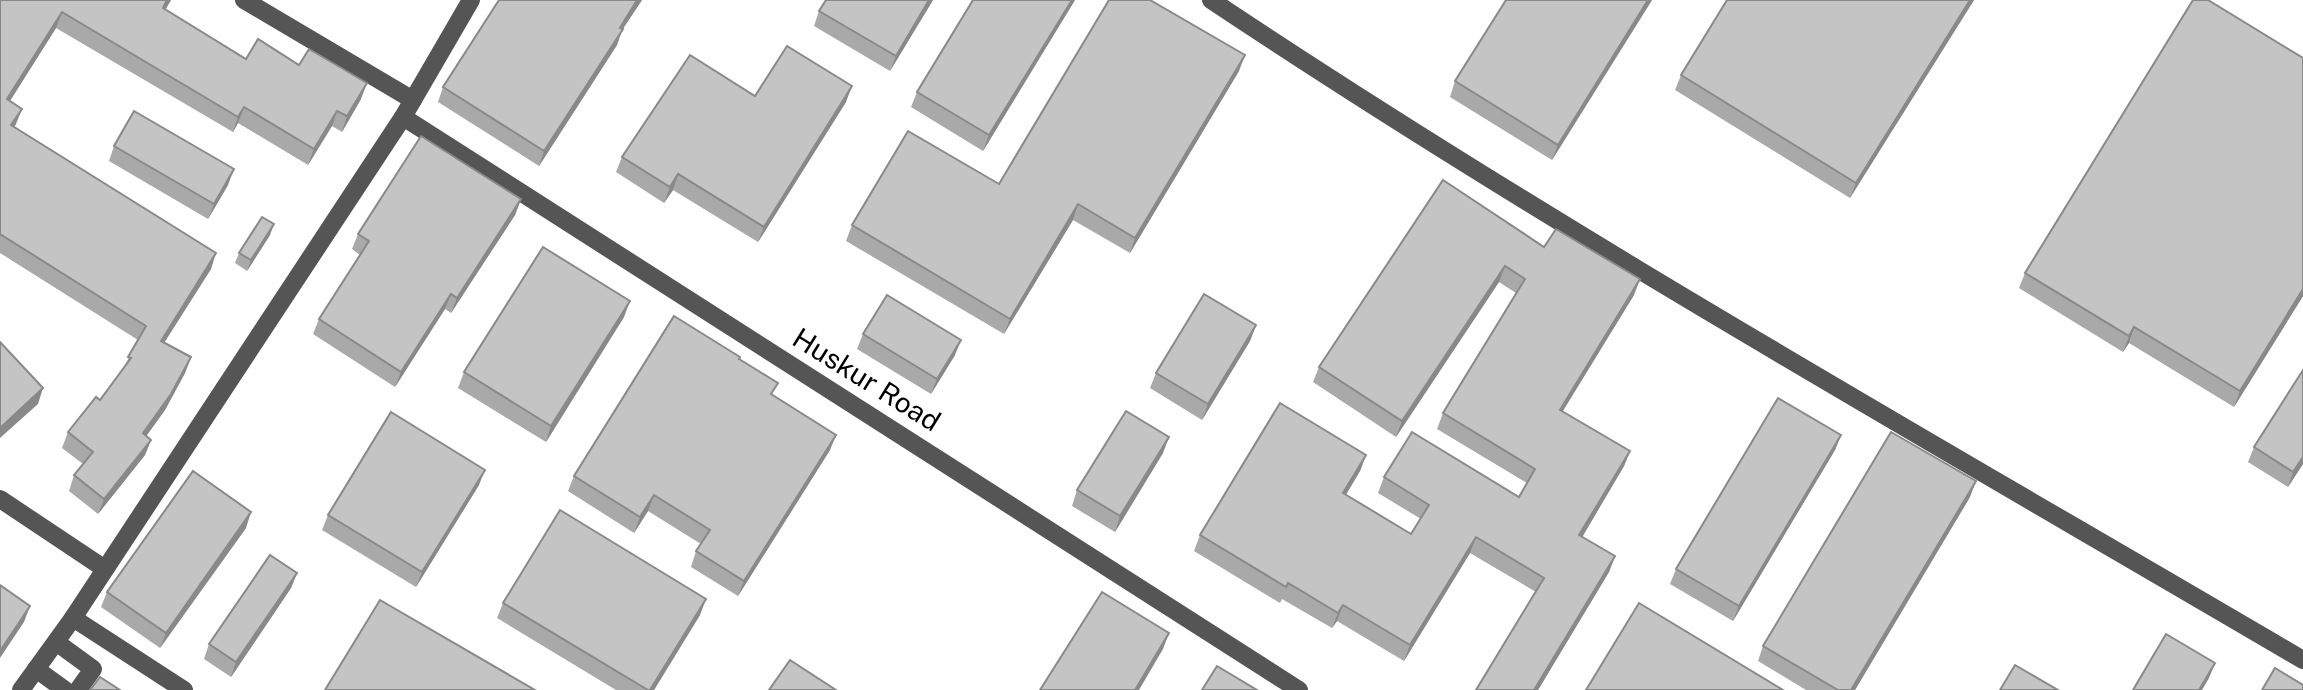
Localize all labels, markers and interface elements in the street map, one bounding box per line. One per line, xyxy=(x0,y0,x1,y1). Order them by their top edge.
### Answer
street label: Huskur Road xyxy=(787,321,947,437)

